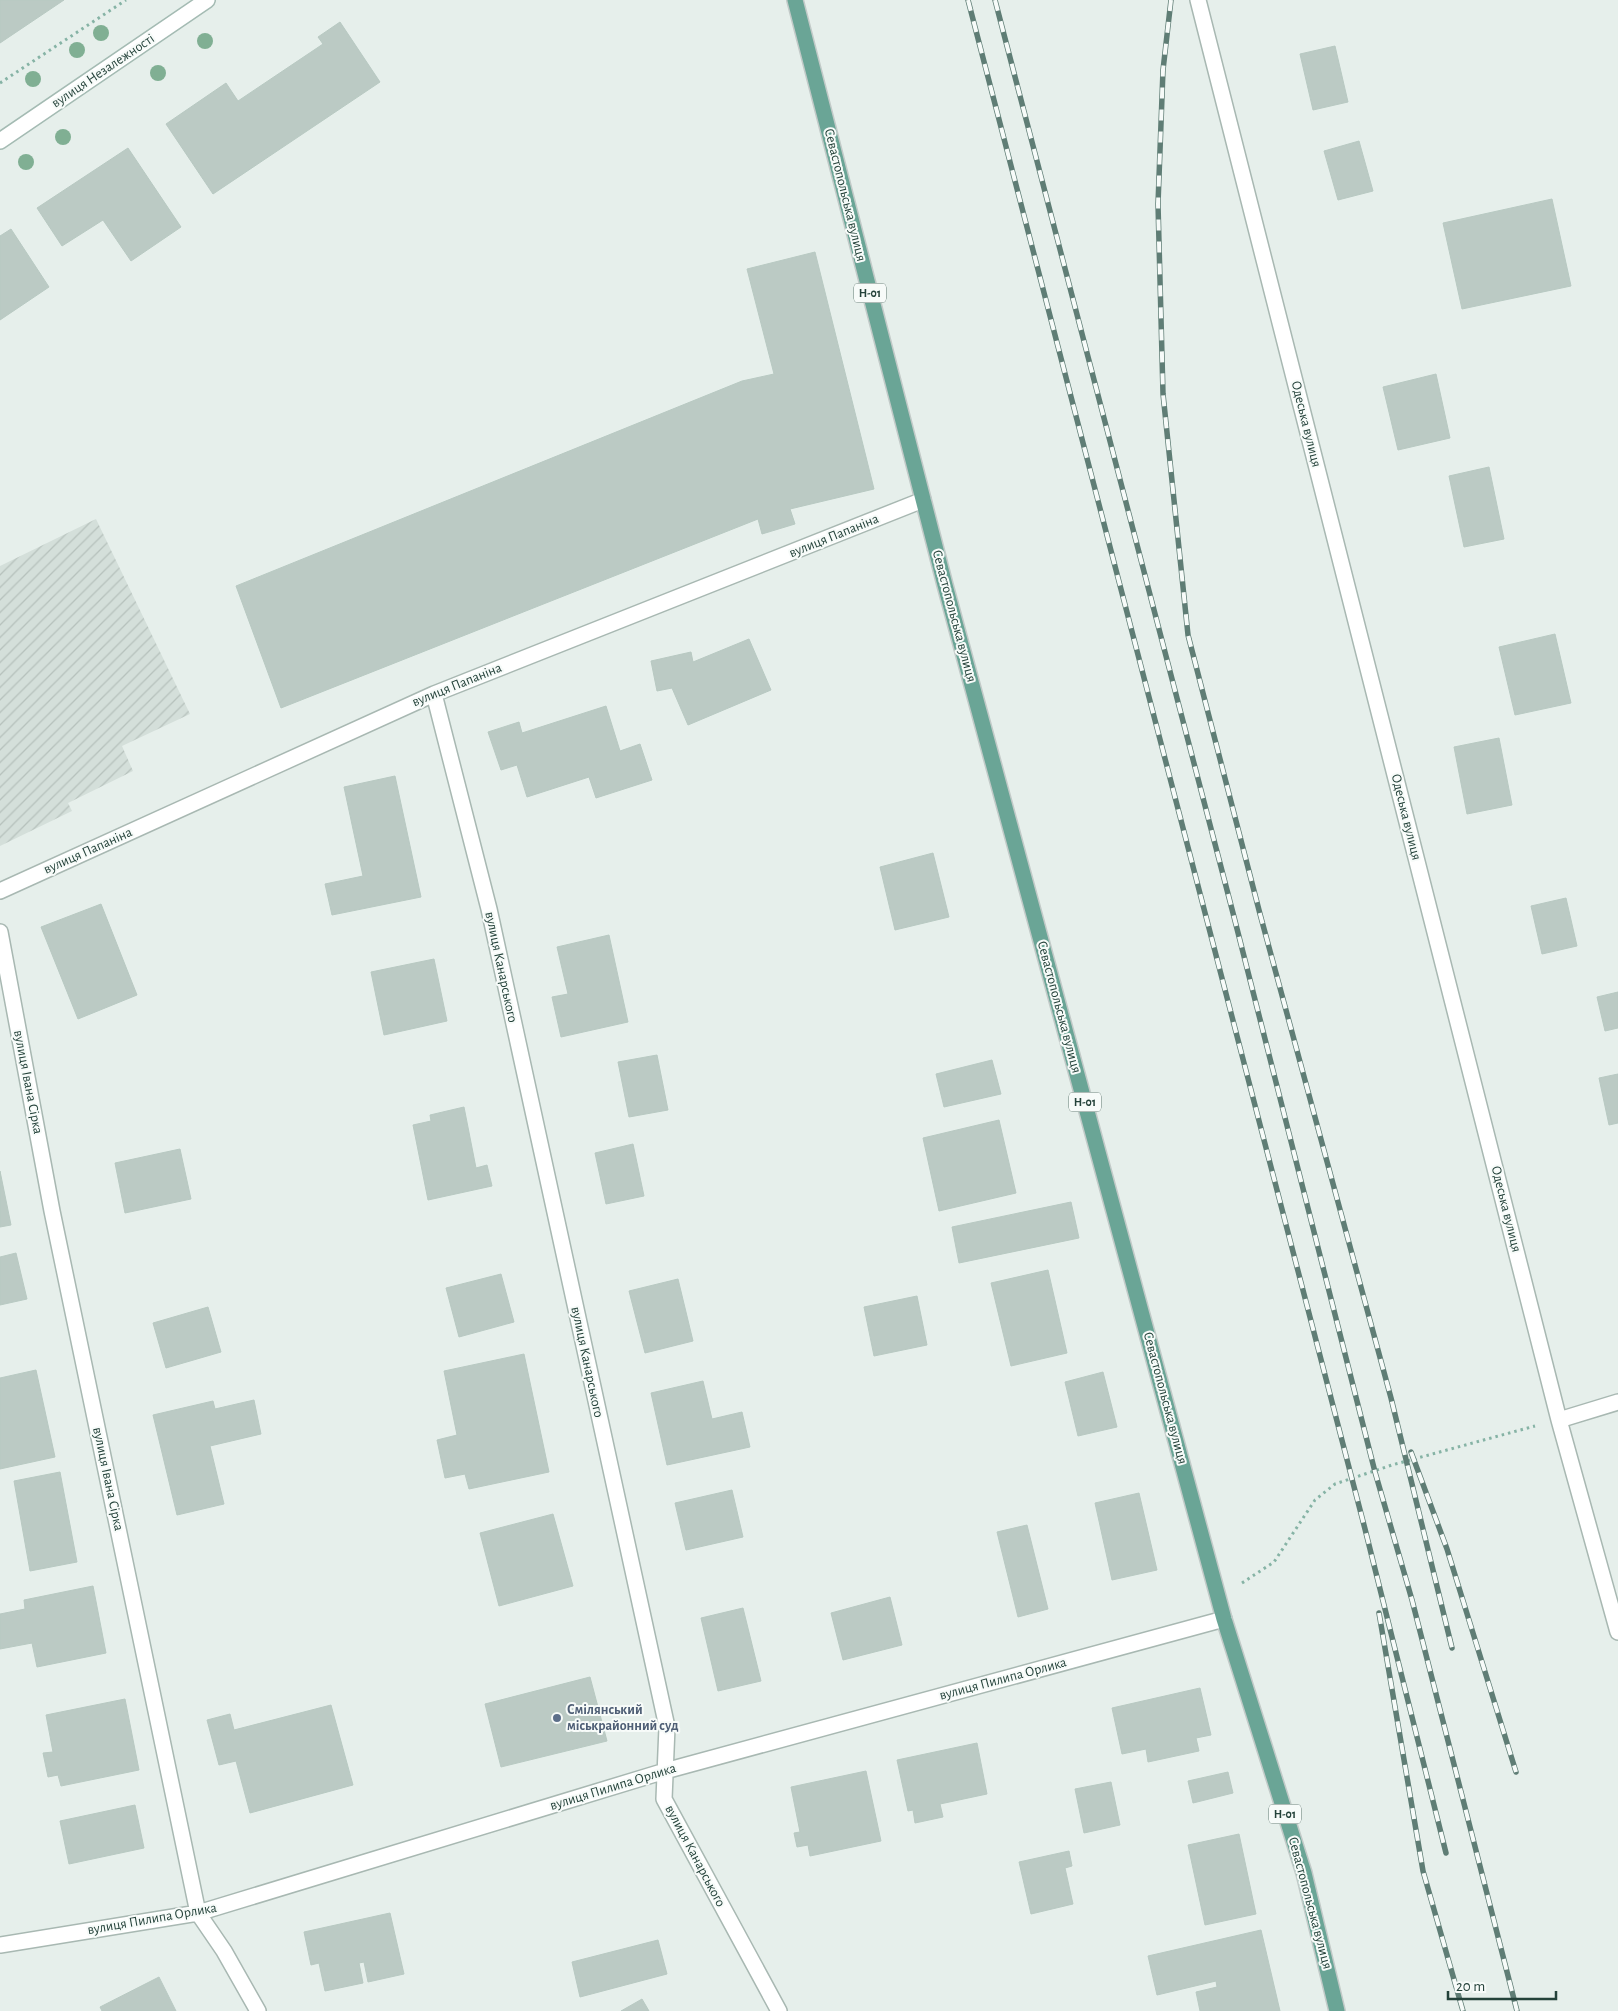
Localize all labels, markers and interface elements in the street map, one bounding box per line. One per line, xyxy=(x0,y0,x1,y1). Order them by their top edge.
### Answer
street label: вулиця Незалежності xyxy=(49,32,157,110)
street label: Севастопольська вулиця xyxy=(822,127,868,263)
road number: Н-01 xyxy=(854,284,886,302)
street label: Одеська вулиця xyxy=(1288,379,1324,469)
street label: вулиця Папаніна xyxy=(787,511,881,560)
street label: Севастопольська вулиця xyxy=(930,548,978,684)
street label: вулиця Папаніна xyxy=(410,660,504,709)
street label: Одеська вулиця xyxy=(1388,772,1424,862)
street label: вулиця Папаніна xyxy=(42,825,135,877)
street label: вулиця Канарського xyxy=(482,910,520,1024)
street label: Севастопольська вулиця xyxy=(1035,939,1083,1075)
street label: вулиця Івана Сірка xyxy=(11,1029,45,1136)
road number: Н-01 xyxy=(1069,1092,1101,1112)
street label: Одеська вулиця xyxy=(1488,1164,1524,1254)
street label: вулиця Канарського xyxy=(568,1305,606,1419)
street label: Севастопольська вулиця xyxy=(1141,1330,1189,1466)
street label: вулиця Івана Сірка xyxy=(90,1426,126,1533)
street label: вулиця Пилипа Орлика xyxy=(938,1655,1069,1703)
place label: Смілянський міськрайонний суд xyxy=(567,1703,679,1733)
marker: Смілянський міськрайонний суд xyxy=(551,1712,563,1724)
street label: вулиця Пилипа Орлика xyxy=(548,1761,678,1813)
street label: вулиця Канарського xyxy=(662,1803,728,1909)
road number: Н-01 xyxy=(1269,1805,1301,1824)
street label: Севастопольська вулиця xyxy=(1286,1835,1334,1971)
street label: вулиця Пилипа Орлика xyxy=(86,1901,218,1937)
scale bar xyxy=(1448,1968,1556,2000)
text: 20 m xyxy=(1456,1979,1485,1994)

